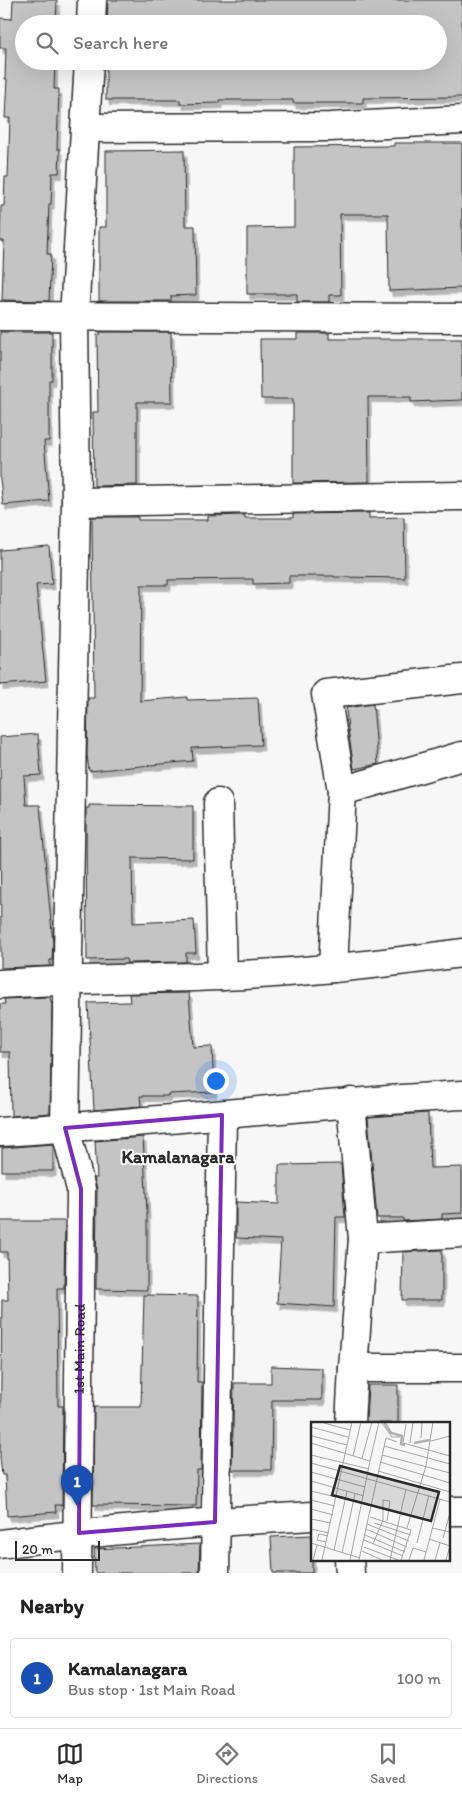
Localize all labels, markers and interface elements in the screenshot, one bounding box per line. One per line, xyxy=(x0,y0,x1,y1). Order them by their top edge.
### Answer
search box xyxy=(15,15,447,70)
icon: search xyxy=(33,29,61,57)
text: Search here xyxy=(73,31,168,54)
your location xyxy=(203,1068,229,1094)
district label: Kamalanagara xyxy=(121,1146,235,1168)
street label: 1st Main Road xyxy=(70,1303,89,1395)
inset map xyxy=(311,1422,450,1560)
pin: 1 xyxy=(61,1465,93,1506)
scale bar xyxy=(15,1538,100,1561)
text: 20 m xyxy=(22,1541,53,1558)
text: Nearby xyxy=(20,1593,84,1618)
text: Kamalanagara xyxy=(68,1657,187,1680)
text: 1 xyxy=(33,1669,41,1688)
text: 100 m xyxy=(397,1669,441,1688)
text: Bus stop · 1st Main Road xyxy=(68,1680,236,1699)
tab: Map xyxy=(56,1740,84,1787)
tab: Directions xyxy=(196,1740,258,1787)
tab: Saved xyxy=(370,1740,406,1787)

